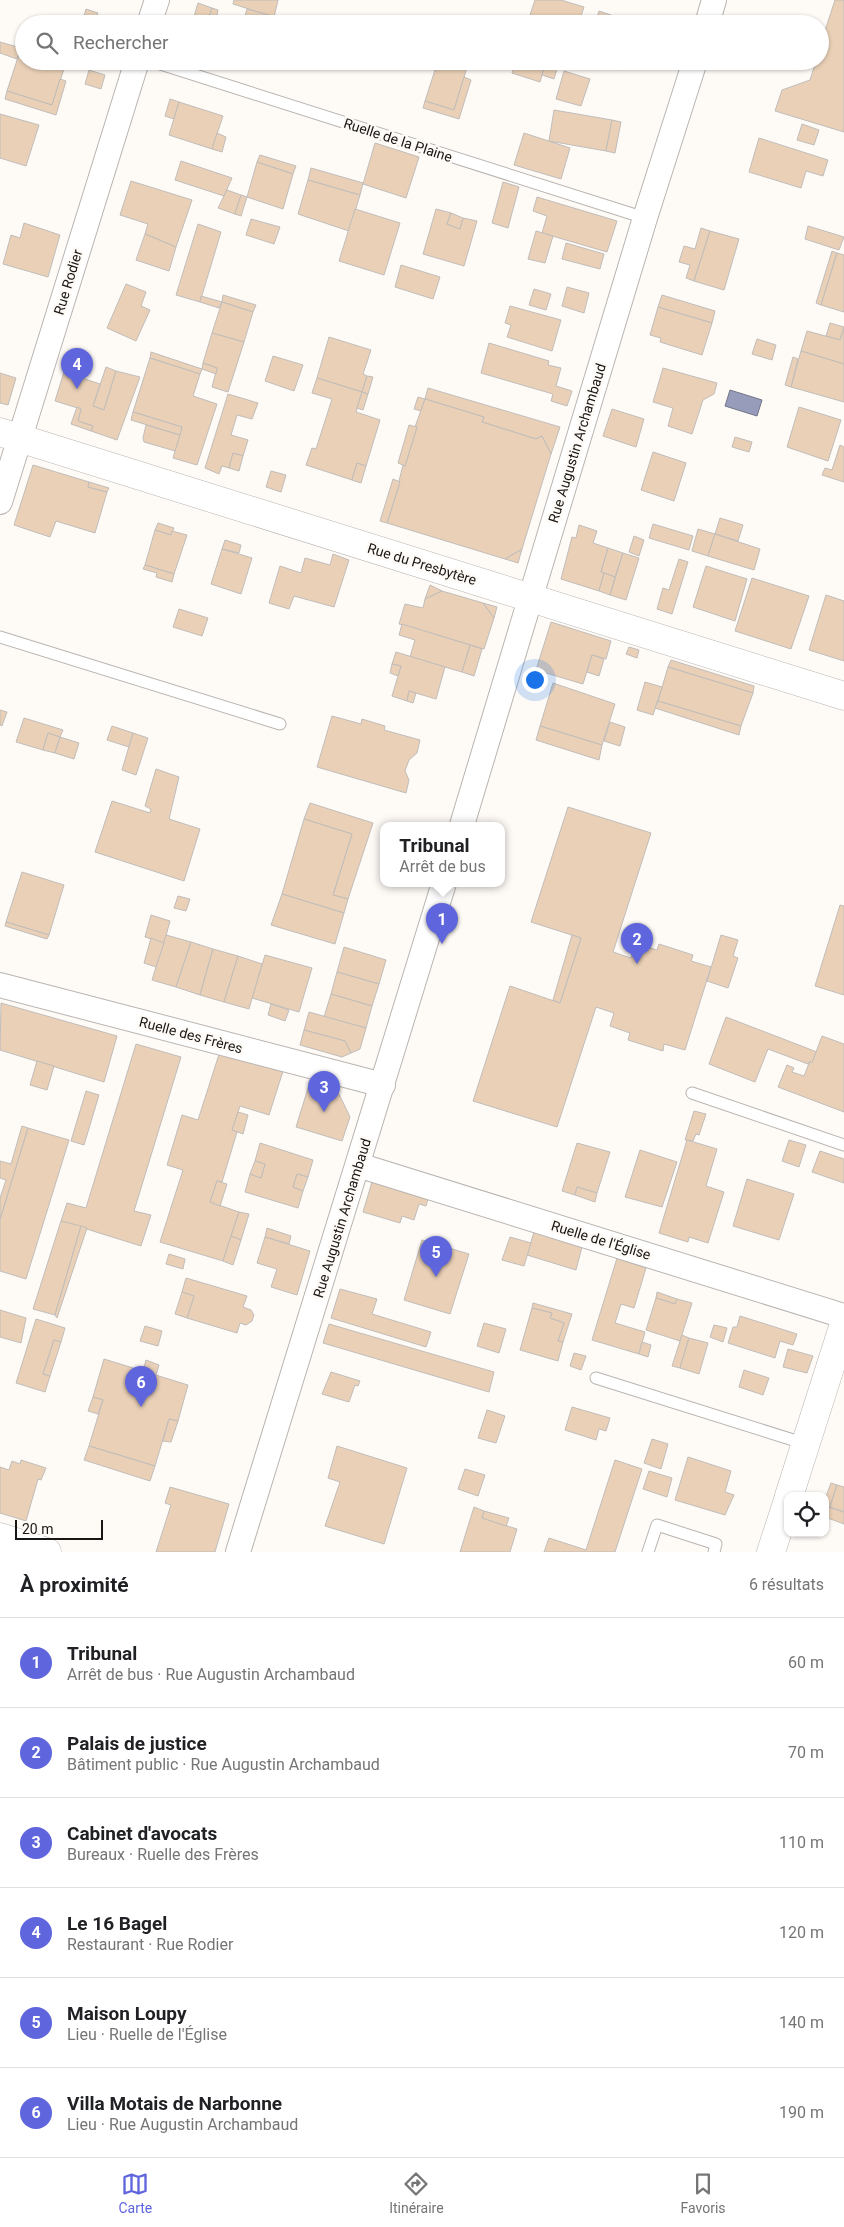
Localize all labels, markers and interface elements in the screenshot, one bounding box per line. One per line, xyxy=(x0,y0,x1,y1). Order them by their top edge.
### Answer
search box xyxy=(15,15,829,70)
icon: search xyxy=(33,29,61,57)
text: Rechercher xyxy=(73,31,168,54)
street label: Ruelle de la Plaine xyxy=(342,115,454,165)
street label: Rue Rodier xyxy=(51,247,86,317)
pin: 4 xyxy=(61,348,93,389)
street label: Rue Augustin Archambaud xyxy=(545,361,609,525)
street label: Rue du Presbytère xyxy=(366,540,478,588)
your location xyxy=(522,667,548,693)
popup xyxy=(380,822,505,887)
text: Tribunal xyxy=(399,834,470,857)
text: Arrêt de bus xyxy=(399,857,486,876)
pin: 1 xyxy=(426,903,458,944)
pin: 2 xyxy=(621,923,653,964)
street label: Ruelle des Frères xyxy=(138,1014,244,1056)
pin: 3 xyxy=(308,1071,340,1112)
street label: Rue Augustin Archambaud xyxy=(310,1136,374,1300)
street label: Ruelle de l'Église xyxy=(549,1216,653,1263)
pin: 5 xyxy=(420,1236,452,1277)
pin: 6 xyxy=(125,1366,157,1407)
map controls xyxy=(784,1492,829,1537)
button: locate xyxy=(784,1492,829,1537)
scale bar xyxy=(15,1517,102,1540)
text: 20 m xyxy=(22,1521,54,1537)
text: À proximité xyxy=(20,1573,129,1597)
text: 6 résultats xyxy=(749,1575,824,1594)
text: Tribunal xyxy=(67,1642,137,1665)
text: 1 xyxy=(31,1653,41,1672)
text: 60 m xyxy=(788,1653,824,1672)
text: Arrêt de bus · Rue Augustin Archambaud xyxy=(67,1665,355,1684)
text: Palais de justice xyxy=(67,1732,207,1755)
text: 2 xyxy=(31,1743,41,1762)
text: 70 m xyxy=(788,1743,824,1762)
text: Bâtiment public · Rue Augustin Archambaud xyxy=(67,1755,380,1774)
text: Cabinet d'avocats xyxy=(67,1822,217,1845)
text: 3 xyxy=(31,1833,41,1852)
text: 110 m xyxy=(779,1833,824,1852)
text: Bureaux · Ruelle des Frères xyxy=(67,1845,259,1864)
text: Le 16 Bagel xyxy=(67,1912,167,1935)
text: 4 xyxy=(31,1923,41,1942)
text: 120 m xyxy=(779,1923,824,1942)
text: Restaurant · Rue Rodier xyxy=(67,1935,233,1954)
text: Maison Loupy xyxy=(67,2002,186,2025)
text: 5 xyxy=(31,2013,41,2032)
text: 140 m xyxy=(779,2013,824,2032)
text: Lieu · Ruelle de l'Église xyxy=(67,2025,227,2044)
text: Villa Motais de Narbonne xyxy=(67,2092,282,2115)
text: 6 xyxy=(31,2103,41,2122)
text: 190 m xyxy=(779,2103,824,2122)
text: Lieu · Rue Augustin Archambaud xyxy=(67,2115,298,2134)
tab: Carte xyxy=(118,2170,152,2216)
tab: Itinéraire xyxy=(389,2170,444,2216)
tab: Favoris xyxy=(681,2170,726,2216)

